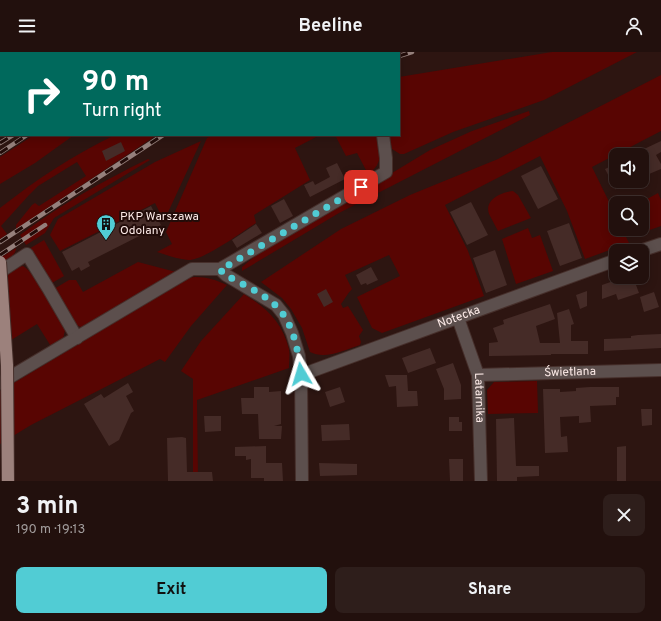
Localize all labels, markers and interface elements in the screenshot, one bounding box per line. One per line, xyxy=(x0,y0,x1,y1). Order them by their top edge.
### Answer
icon: menu xyxy=(16,15,38,37)
text: Beeline xyxy=(298,15,363,38)
icon: person xyxy=(623,15,645,37)
text: 90 m xyxy=(82,65,149,101)
icon: right xyxy=(16,68,68,120)
text: Turn right xyxy=(82,100,162,123)
map controls xyxy=(609,148,649,284)
button: sound xyxy=(609,148,649,188)
pin xyxy=(344,170,378,204)
icon: arrive xyxy=(350,176,372,198)
button: search xyxy=(609,196,649,236)
place label: PKP Warszawa Odolany xyxy=(120,209,199,239)
building icon: PKP Warszawa Odolany xyxy=(95,213,117,241)
button: layers xyxy=(609,244,649,284)
street label: Notecka xyxy=(435,302,483,333)
position arrow xyxy=(280,353,322,395)
street label: Świetlana xyxy=(544,364,596,381)
street label: Latarnika xyxy=(470,372,487,423)
text: 3 min xyxy=(16,492,78,522)
button: close xyxy=(603,494,645,536)
text: 190 m · 19:13 xyxy=(16,522,85,538)
button: Exit xyxy=(16,567,327,613)
button: Share xyxy=(335,567,645,613)

